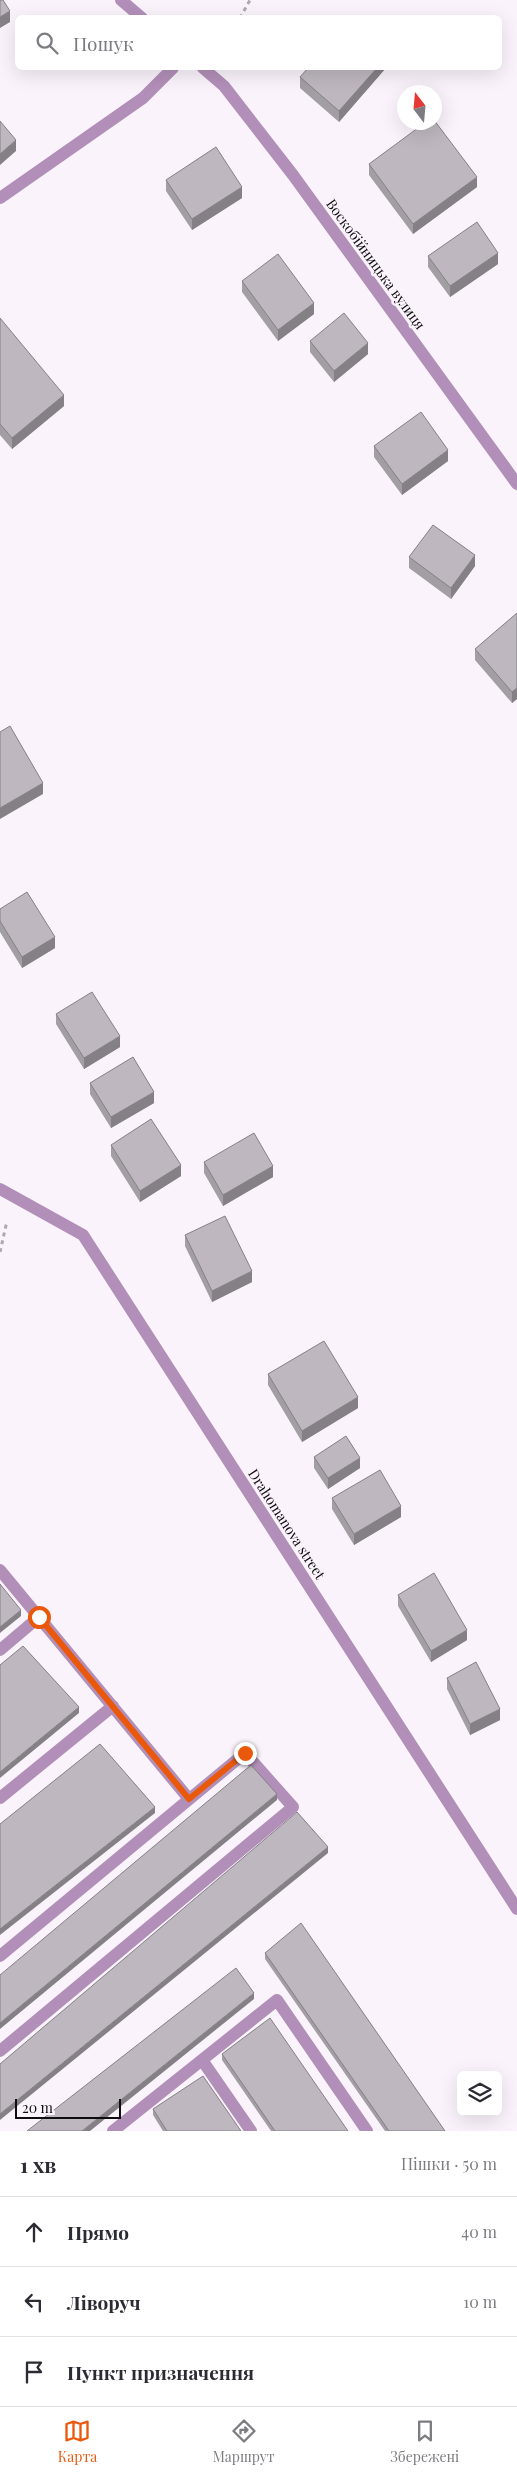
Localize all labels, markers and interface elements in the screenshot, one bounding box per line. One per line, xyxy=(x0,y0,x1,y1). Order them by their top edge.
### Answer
search box xyxy=(15,15,502,70)
icon: search xyxy=(33,29,61,57)
text: Пошук xyxy=(73,30,134,56)
north arrow xyxy=(397,85,442,130)
street label: Воскобійницька вулиця xyxy=(322,195,430,333)
street label: Drahomanova street xyxy=(244,1465,330,1584)
route start xyxy=(28,1606,51,1629)
route end xyxy=(234,1742,257,1765)
map controls xyxy=(457,2071,502,2116)
button: layers xyxy=(457,2071,502,2116)
scale bar xyxy=(15,2096,121,2119)
text: 20 m xyxy=(22,2098,53,2117)
text: 1 хв xyxy=(20,2150,56,2178)
text: Пішки · 50 m xyxy=(401,2153,497,2174)
icon: ahead xyxy=(20,2218,48,2246)
text: Прямо xyxy=(67,2219,129,2245)
text: 40 m xyxy=(461,2221,497,2242)
icon: left xyxy=(20,2288,48,2316)
text: Ліворуч xyxy=(67,2289,141,2315)
text: 10 m xyxy=(463,2291,497,2312)
icon: arrive xyxy=(20,2358,48,2386)
text: Пункт призначення xyxy=(67,2359,254,2385)
tab: Карта xyxy=(58,2417,97,2466)
tab: Маршрут xyxy=(213,2417,275,2466)
tab: Збережені xyxy=(390,2417,459,2466)

